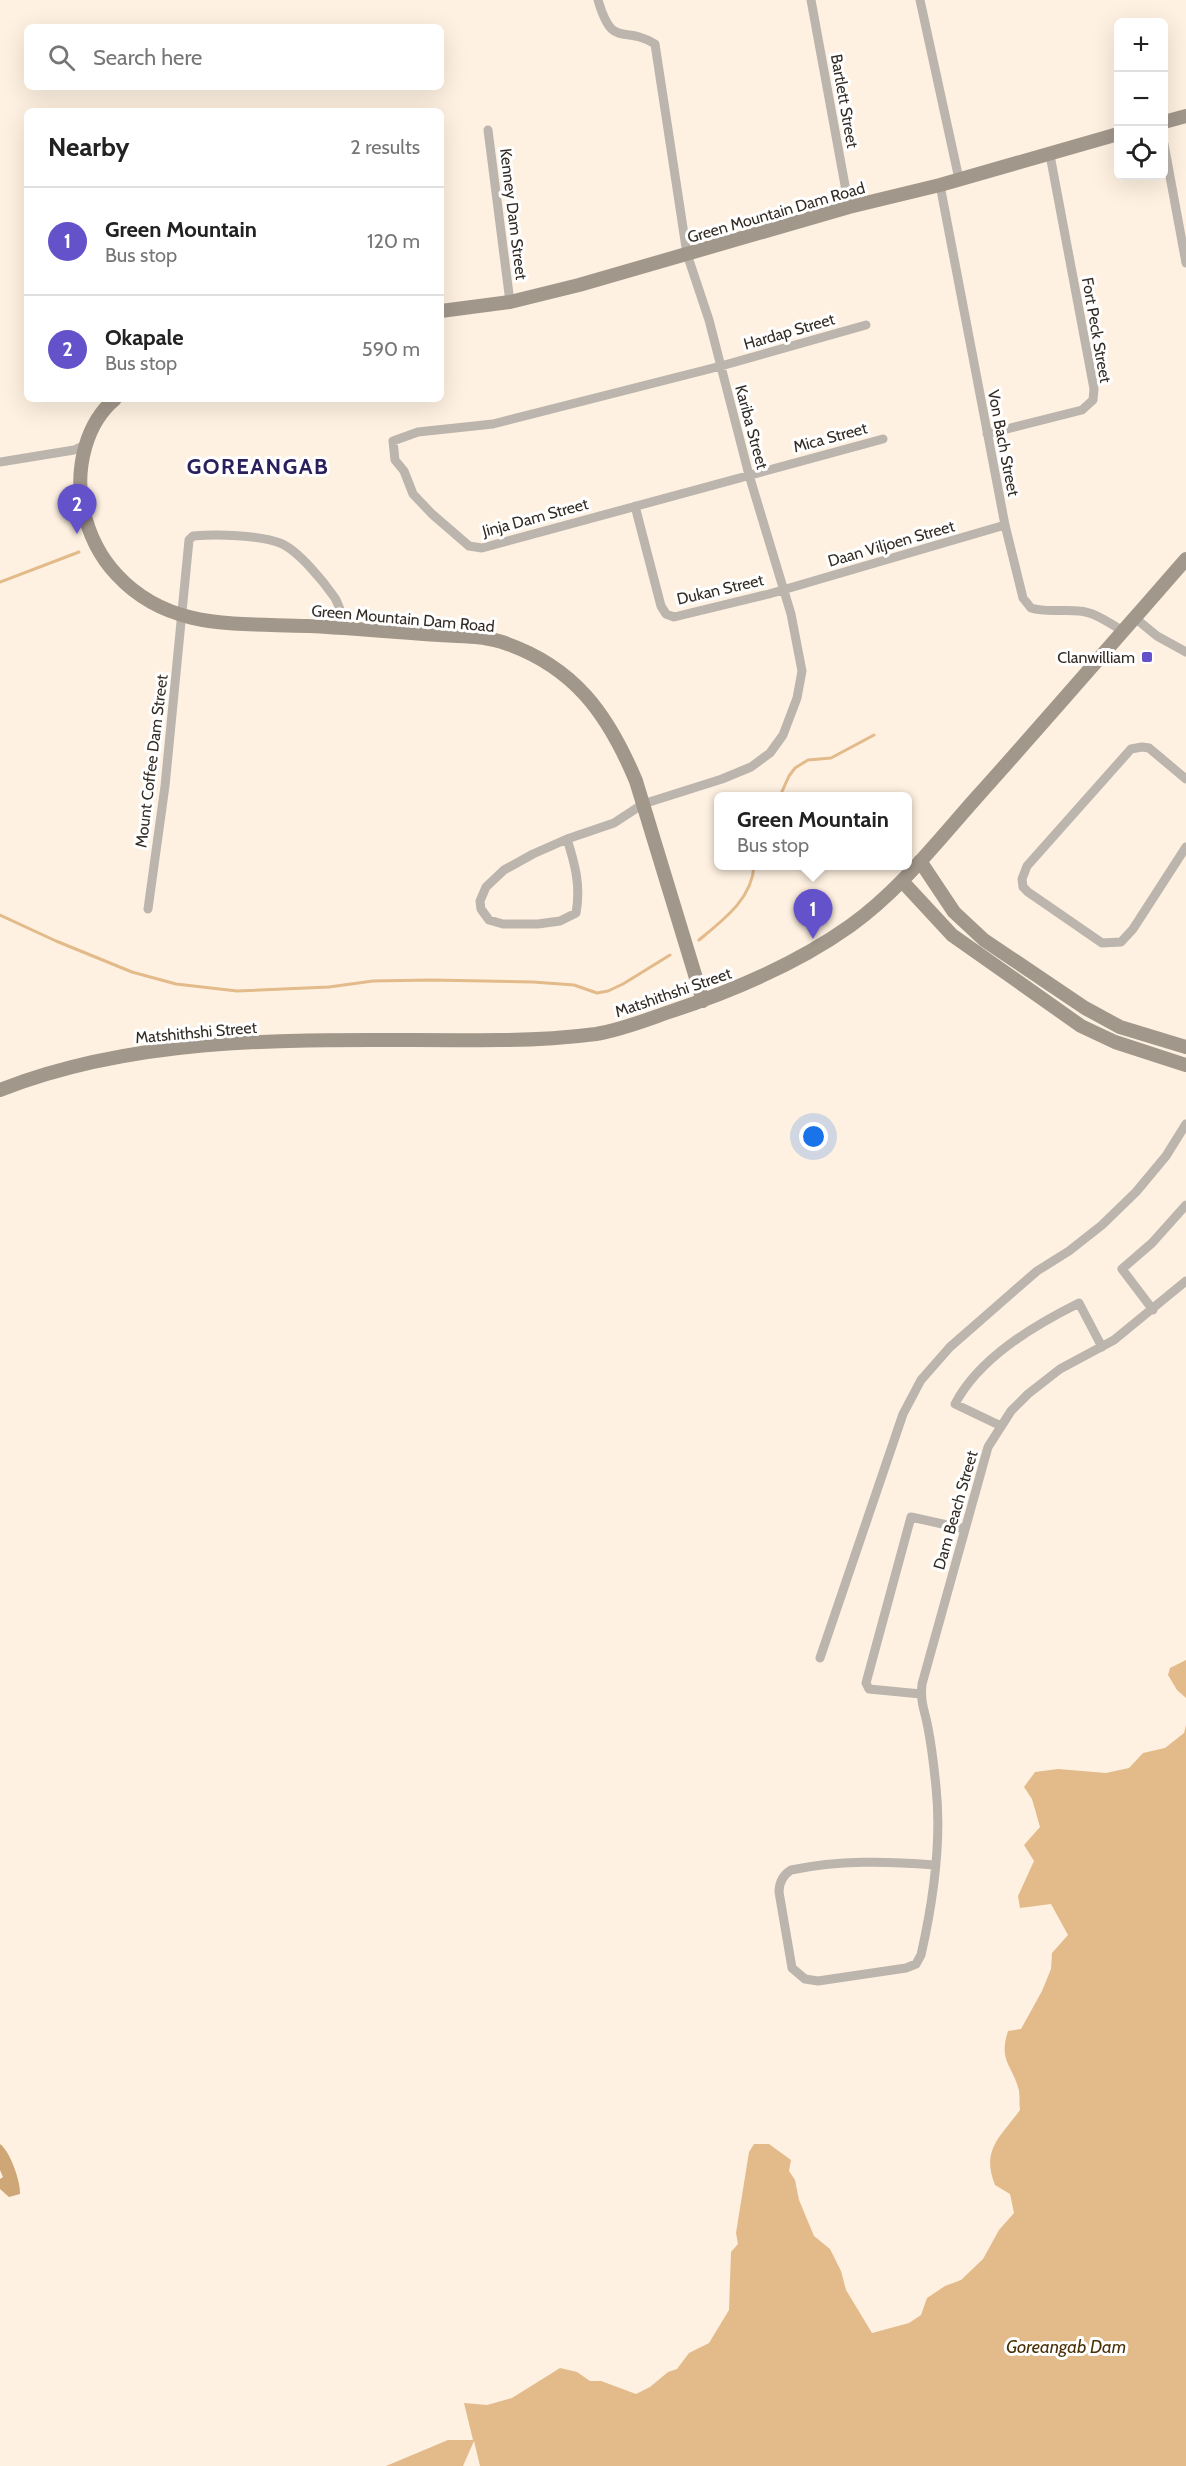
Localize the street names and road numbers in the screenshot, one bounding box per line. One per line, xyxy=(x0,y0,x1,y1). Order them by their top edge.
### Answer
street label: Bartlett Street xyxy=(827,53,862,150)
street label: Kenney Dam Street xyxy=(496,147,531,281)
street label: Green Mountain Dam Road xyxy=(685,178,867,247)
street label: Fort Peck Street xyxy=(1078,276,1115,385)
street label: Hardap Street xyxy=(741,309,837,354)
street label: Kariba Street xyxy=(731,383,772,472)
street label: Von Bach Street xyxy=(984,388,1023,499)
street label: Mica Street xyxy=(791,418,870,456)
street label: Jinja Dam Street xyxy=(479,494,591,541)
street label: Daan Viljoen Street xyxy=(826,516,957,571)
street label: Dukan Street xyxy=(675,570,766,609)
street label: Green Mountain Dam Road xyxy=(311,601,495,636)
street label: Mount Coffee Dam Street xyxy=(131,673,172,849)
street label: Matshithshi Street xyxy=(612,963,734,1021)
street label: Matshithshi Street xyxy=(134,1018,258,1047)
street label: Dam Beach Street xyxy=(929,1448,982,1572)

